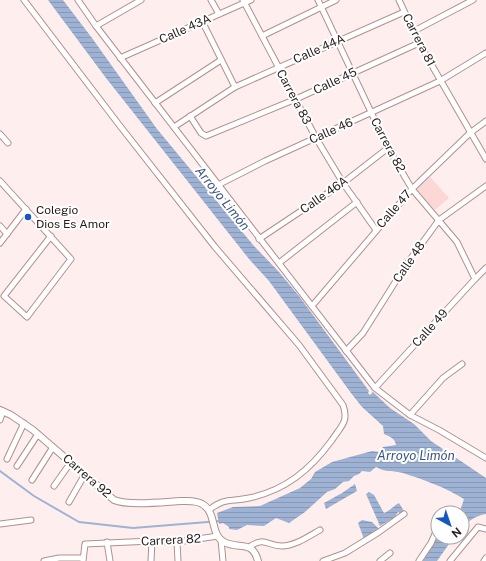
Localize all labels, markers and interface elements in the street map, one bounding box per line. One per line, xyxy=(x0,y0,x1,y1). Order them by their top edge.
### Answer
street label: Calle 43A xyxy=(157,11,213,47)
street label: Carrera 81 xyxy=(400,11,438,69)
street label: Calle 44A xyxy=(291,31,347,67)
street label: Calle 45 xyxy=(311,65,359,97)
street label: Carrera 83 xyxy=(274,67,314,127)
street label: Calle 46 xyxy=(307,115,355,147)
street label: Carrera 82 xyxy=(368,115,408,175)
water label: Arroyo Limón xyxy=(192,163,253,233)
street label: Calle 46A xyxy=(298,173,351,216)
street label: Calle 47 xyxy=(374,187,414,231)
place label: Colegio Dios Es Amor xyxy=(36,203,110,231)
marker: Colegio Dios Es Amor xyxy=(23,212,33,222)
street label: Calle 48 xyxy=(390,239,428,285)
street label: Calle 49 xyxy=(409,306,451,350)
water label: Arroyo Limón xyxy=(377,448,455,463)
street label: Carrera 92 xyxy=(60,451,114,501)
north arrow xyxy=(430,505,470,545)
text: N xyxy=(449,525,464,540)
street label: Carrera 82 xyxy=(141,531,201,549)

